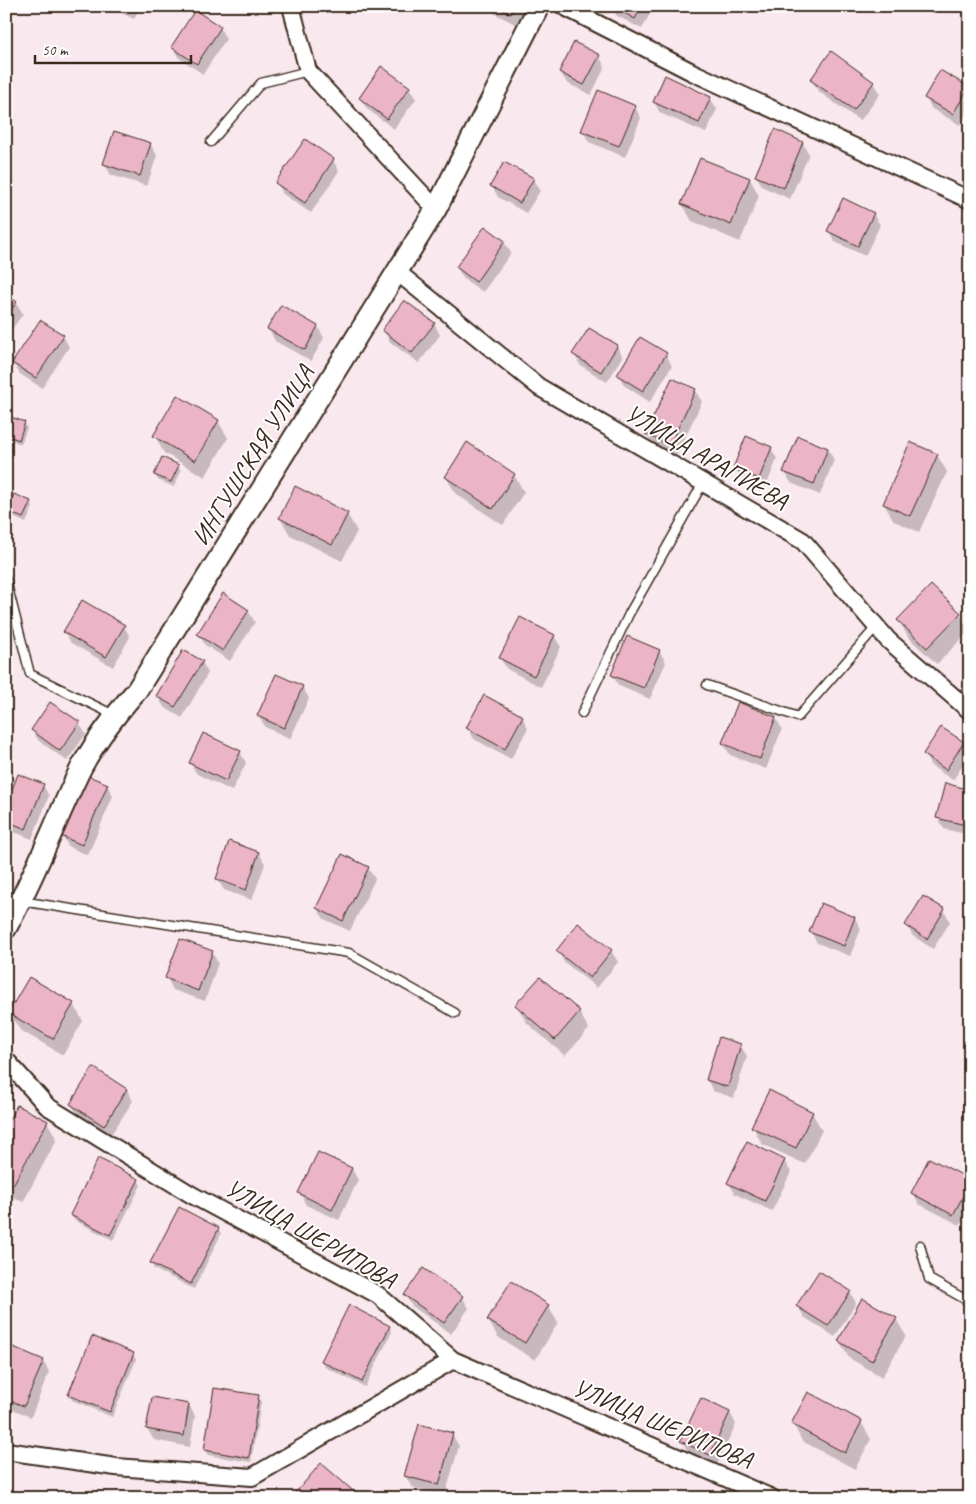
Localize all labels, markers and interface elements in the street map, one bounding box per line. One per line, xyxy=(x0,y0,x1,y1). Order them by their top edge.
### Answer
scale bar xyxy=(35,32,191,64)
text: 50 m xyxy=(42,41,69,60)
street label: ИНГУШСКАЯ УЛИЦА xyxy=(185,358,322,552)
street label: УЛИЦА АРАПИЕВА xyxy=(619,397,794,517)
street label: УЛИЦА ШЕРИПОВА xyxy=(219,1172,403,1296)
street label: УЛИЦА ШЕРИПОВА xyxy=(568,1372,758,1477)

